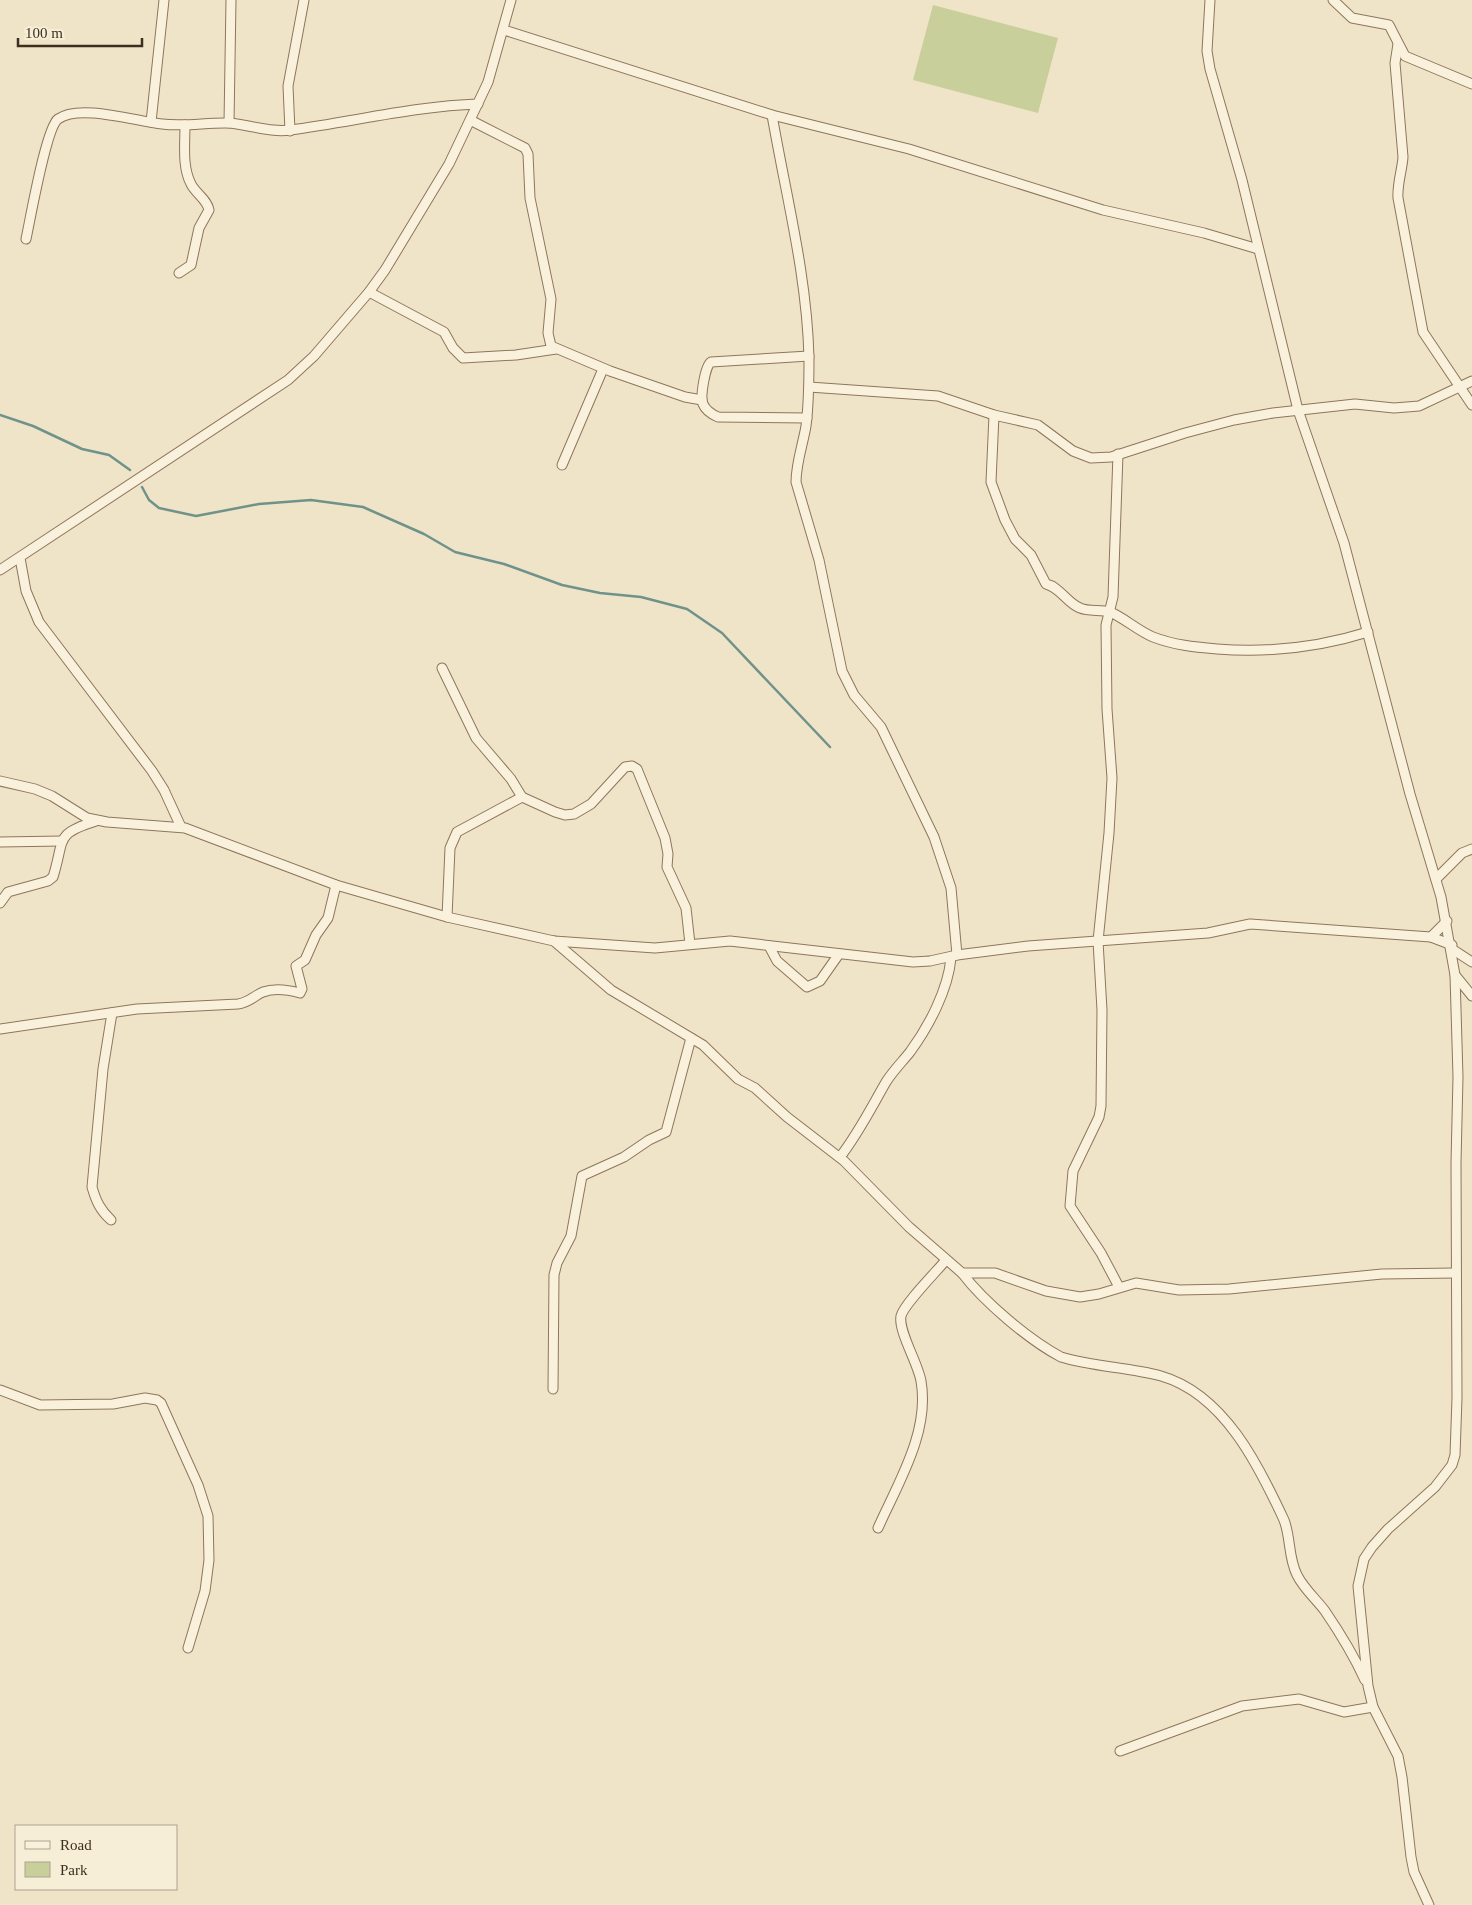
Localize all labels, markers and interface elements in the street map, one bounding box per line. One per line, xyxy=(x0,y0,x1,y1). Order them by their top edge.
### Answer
scale bar xyxy=(18,15,141,47)
text: 100 m xyxy=(25,25,63,41)
legend xyxy=(15,1825,178,1890)
text: Road xyxy=(60,1837,92,1853)
text: Park xyxy=(60,1862,88,1878)

